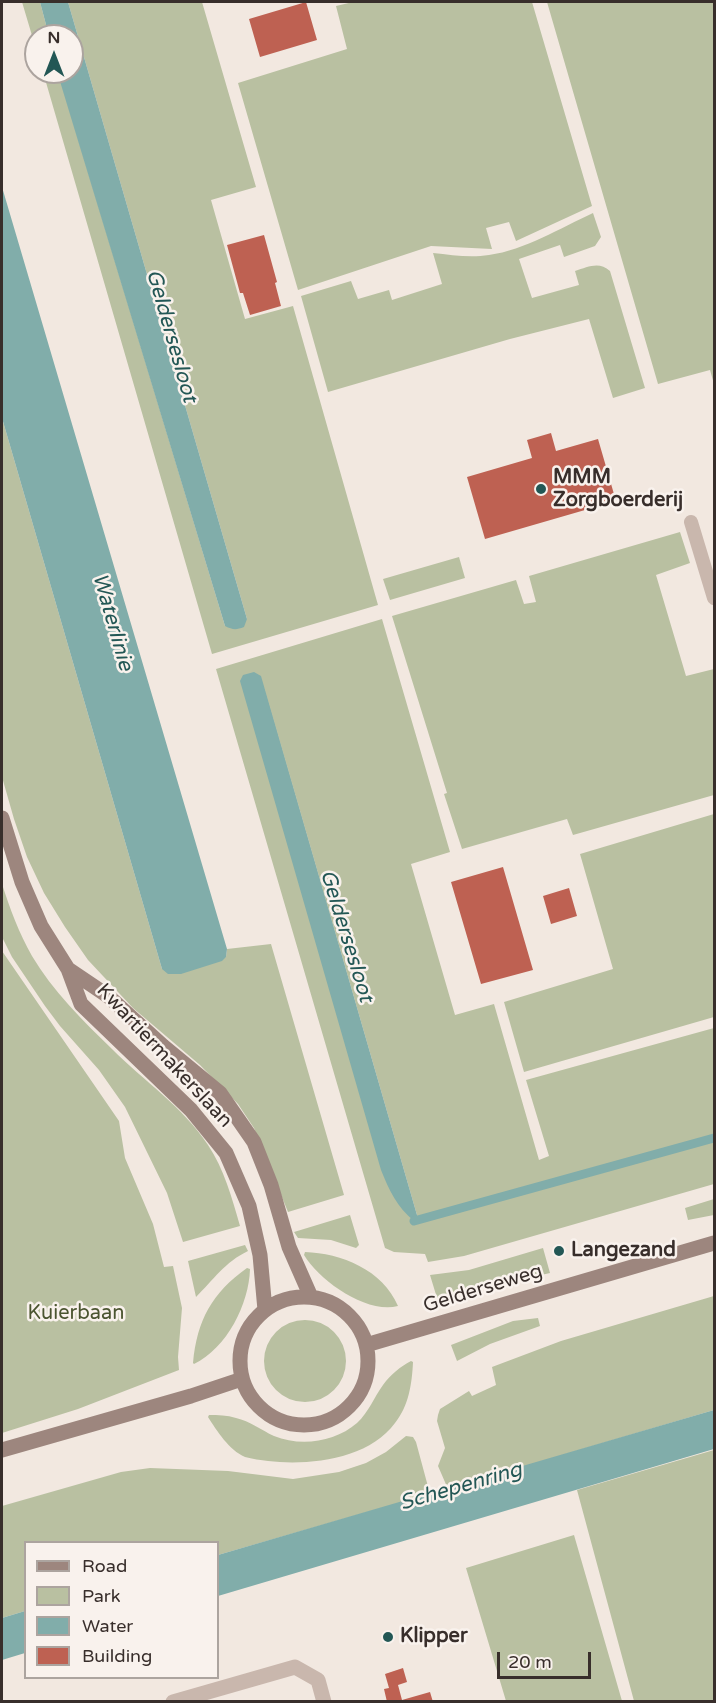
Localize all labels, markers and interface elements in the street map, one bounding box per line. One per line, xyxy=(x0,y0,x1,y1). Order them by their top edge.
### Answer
north arrow xyxy=(24,24,84,84)
text: N xyxy=(48,28,60,48)
water label: Geldersesloot xyxy=(140,267,202,405)
place label: MMM Zorgboerderij xyxy=(553,466,683,513)
marker: MMM Zorgboerderij xyxy=(534,482,548,496)
water label: Waterlinie xyxy=(86,570,138,674)
water label: Geldersesloot xyxy=(314,867,378,1005)
street label: Kwartiermakerslaan xyxy=(91,979,237,1133)
place label: Langezand xyxy=(571,1239,676,1263)
marker: Langezand xyxy=(552,1244,566,1258)
street label: Gelderseweg xyxy=(420,1259,546,1319)
park label: Kuierbaan xyxy=(28,1302,124,1326)
water label: Schepenring xyxy=(397,1458,525,1516)
legend xyxy=(24,1541,219,1679)
text: Road xyxy=(82,1555,127,1577)
text: Park xyxy=(82,1585,120,1607)
text: Water xyxy=(82,1615,133,1637)
place label: Klipper xyxy=(400,1625,468,1649)
marker: Klipper xyxy=(381,1630,395,1644)
scale bar xyxy=(500,1640,594,1678)
text: Building xyxy=(82,1645,152,1667)
text: 20 m xyxy=(508,1651,552,1673)

